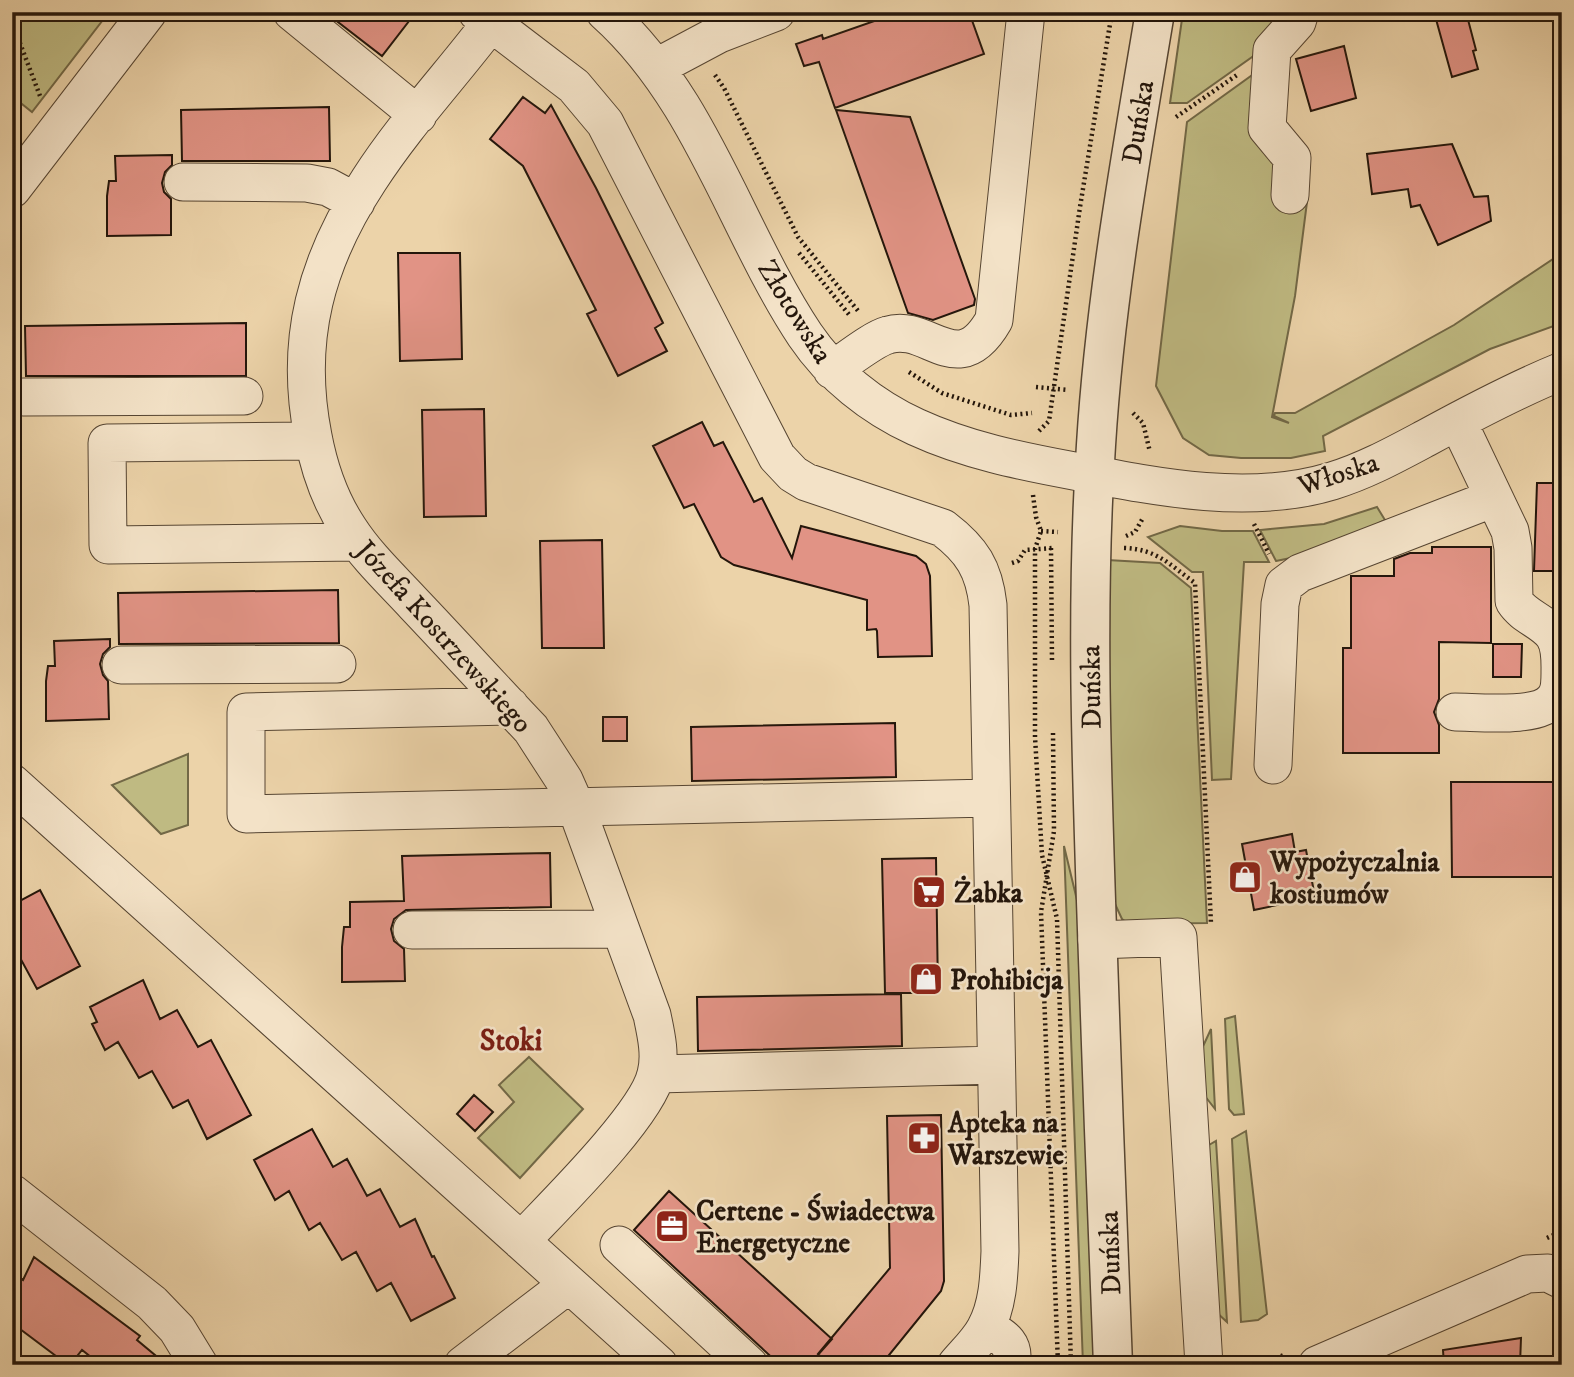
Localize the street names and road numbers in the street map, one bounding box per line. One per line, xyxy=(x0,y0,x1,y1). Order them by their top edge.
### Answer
street label: Duńska xyxy=(1115,78,1162,167)
street label: Złotowska xyxy=(749,254,840,370)
street label: Włoska xyxy=(1293,445,1383,504)
street label: Józefa Kostrzewskiego xyxy=(346,531,540,741)
street label: Duńska xyxy=(1073,645,1110,729)
street label: Duńska xyxy=(1092,1210,1129,1296)

